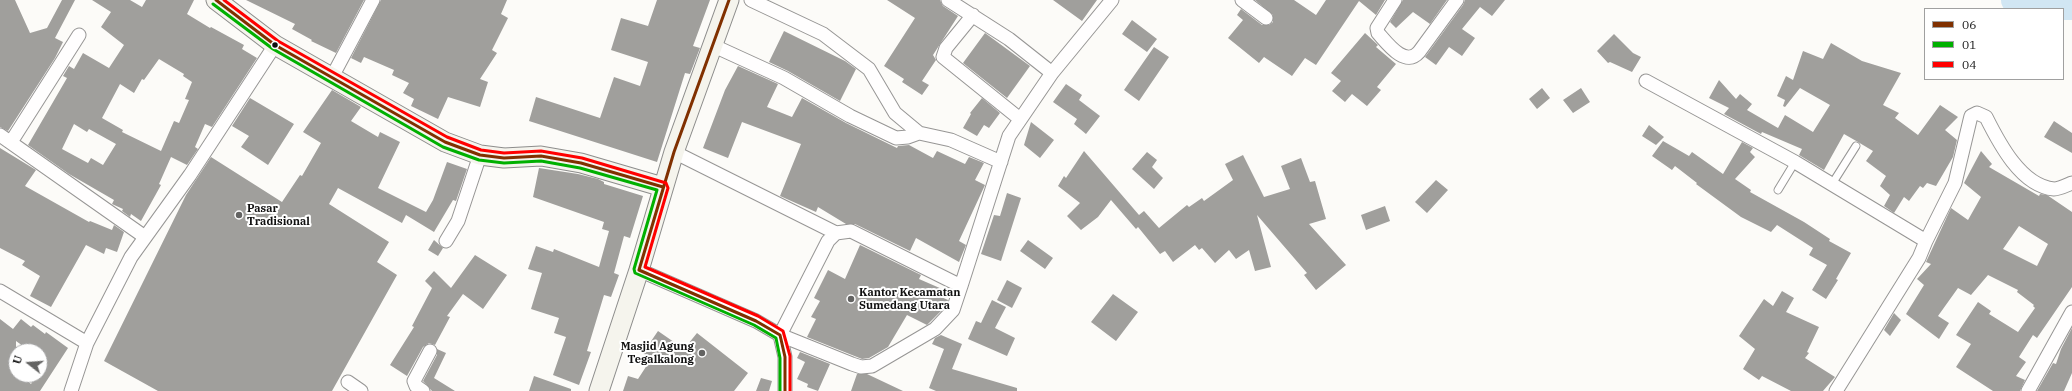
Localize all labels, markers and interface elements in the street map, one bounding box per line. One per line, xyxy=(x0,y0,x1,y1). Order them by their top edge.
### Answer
legend xyxy=(1924,8,2064,80)
text: 06 xyxy=(1962,17,1976,32)
text: 01 xyxy=(1962,37,1976,52)
unlabelled marker xyxy=(270,40,280,50)
text: 04 xyxy=(1962,57,1976,72)
place label: Pasar Tradisional xyxy=(247,202,310,228)
marker: Pasar Tradisional xyxy=(234,210,244,220)
place label: Kantor Kecamatan Sumedang Utara xyxy=(859,286,960,312)
marker: Kantor Kecamatan Sumedang Utara xyxy=(846,294,856,304)
place label: Masjid Agung Tegalkalong xyxy=(621,340,694,366)
north arrow xyxy=(8,343,48,383)
marker: Masjid Agung Tegalkalong xyxy=(697,348,707,358)
text: U xyxy=(10,354,25,366)

